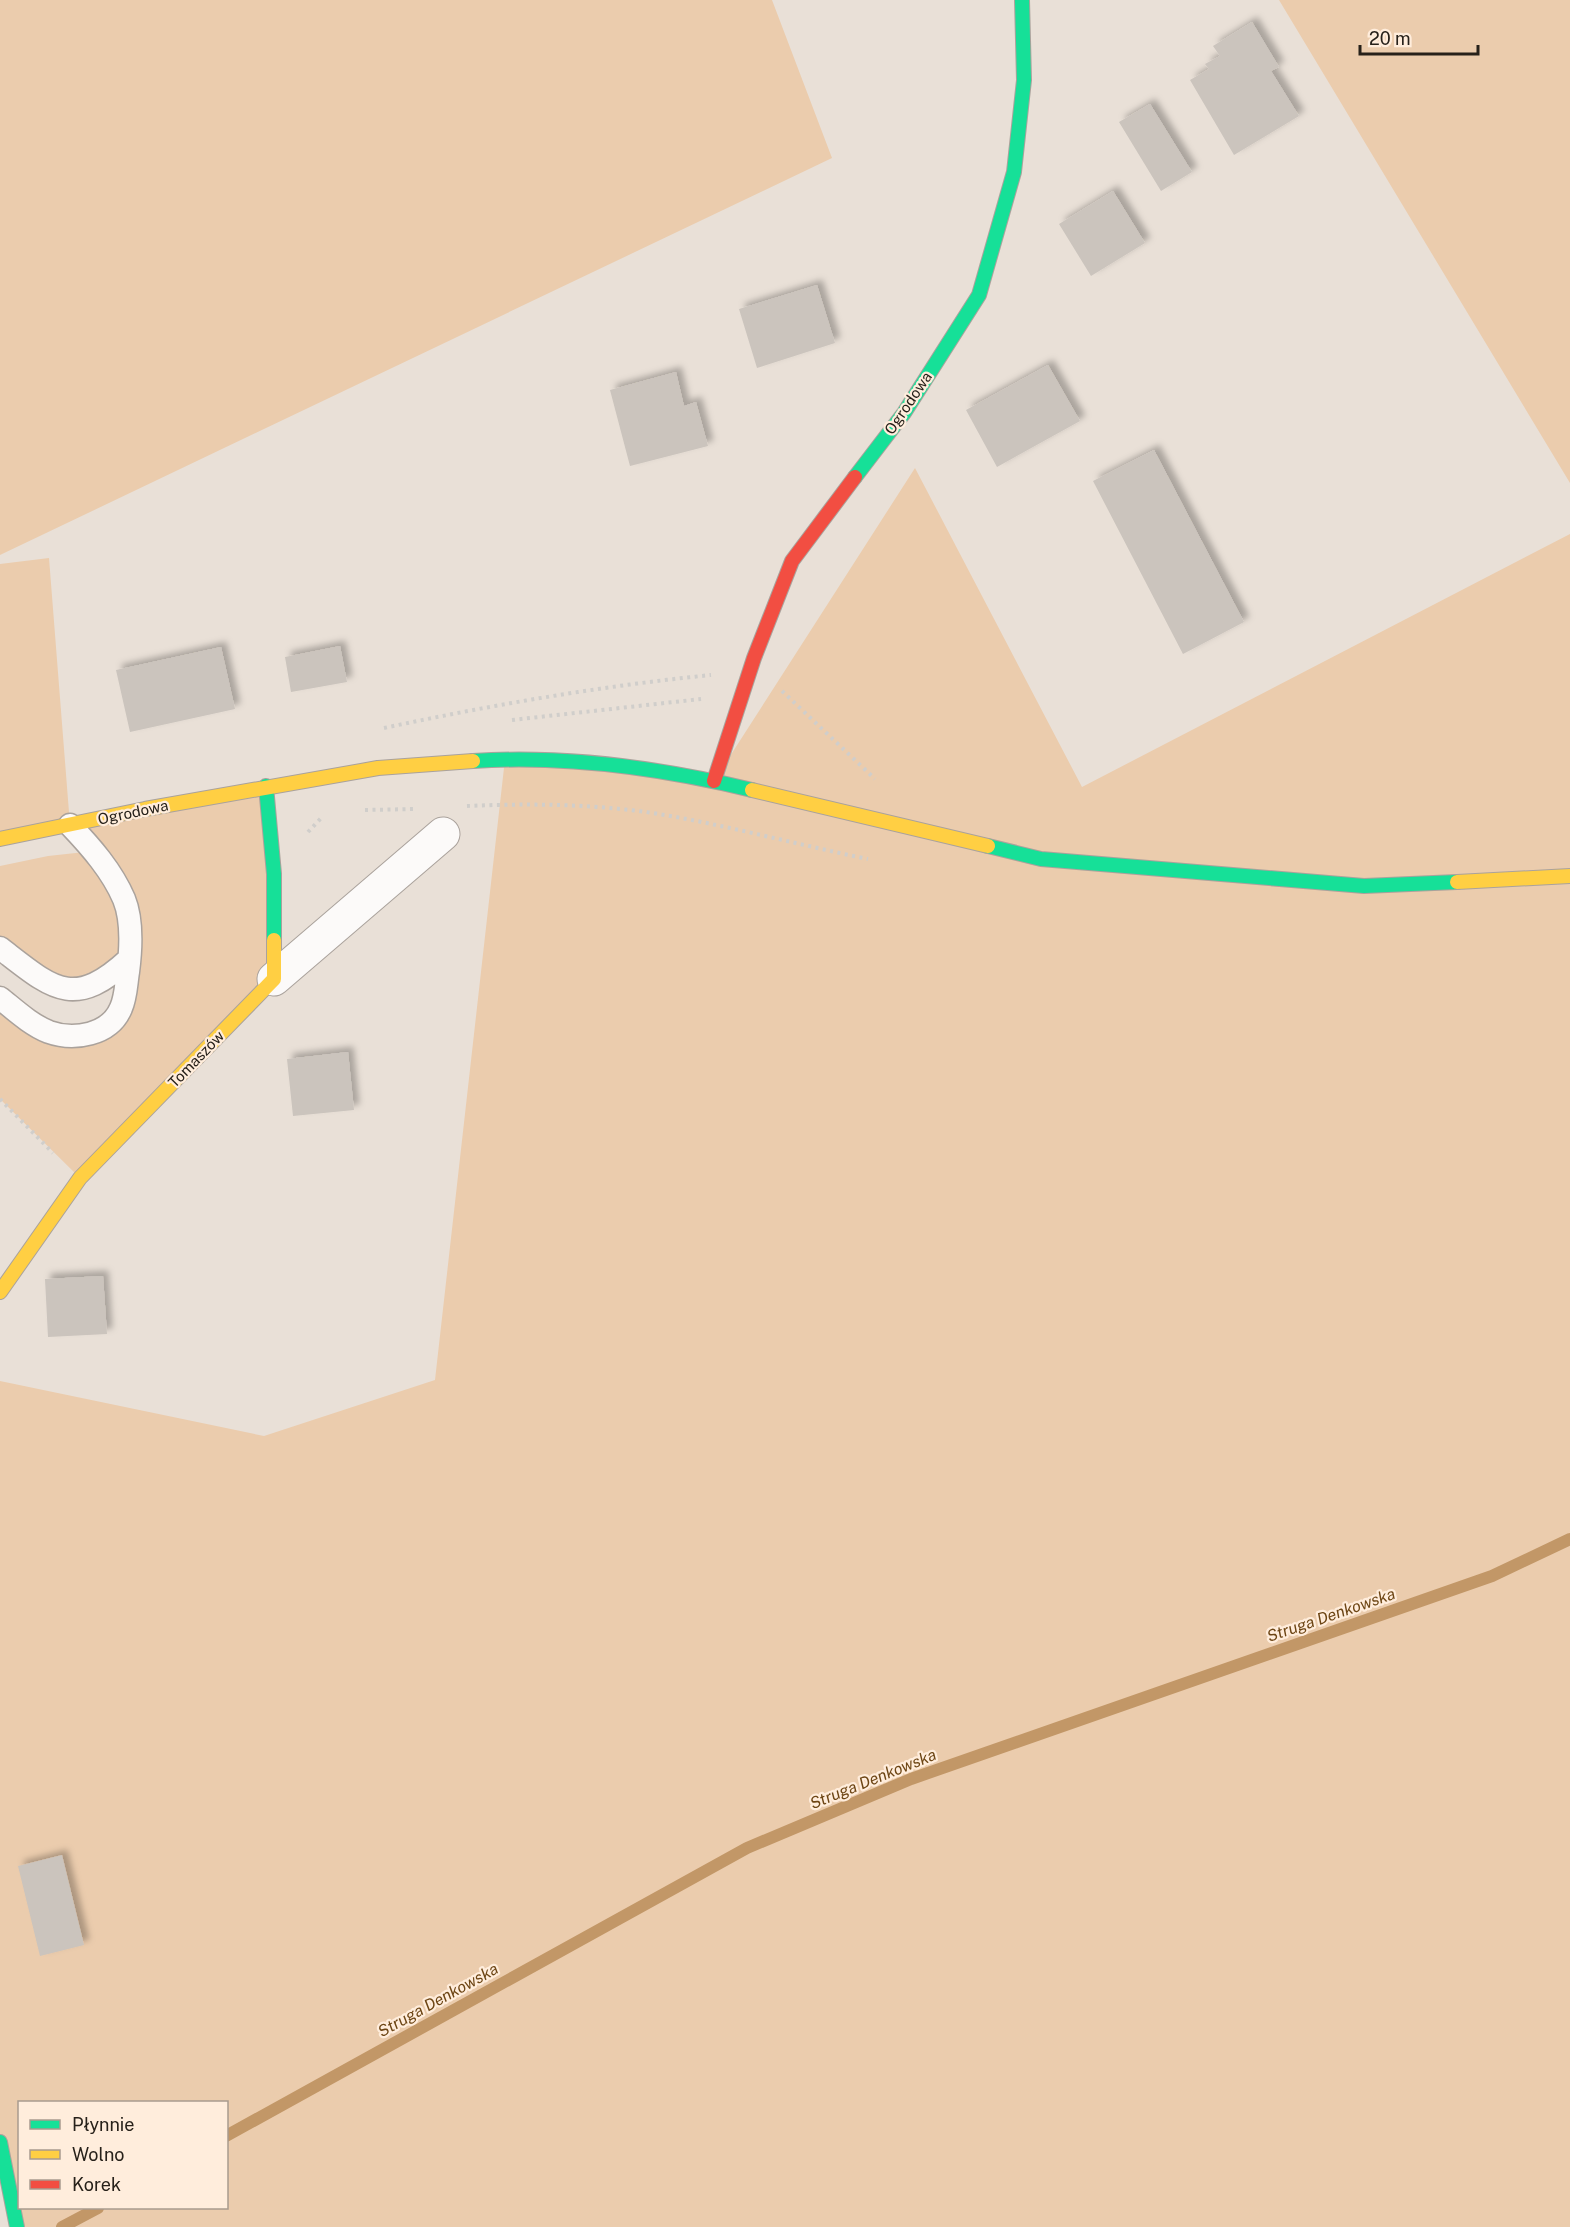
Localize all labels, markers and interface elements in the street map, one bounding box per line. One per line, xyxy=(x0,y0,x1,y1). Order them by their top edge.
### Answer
scale bar xyxy=(1360,18,1478,56)
text: 20 m xyxy=(1369,28,1411,49)
street label: Ogrodowa xyxy=(881,369,935,437)
street label: Ogrodowa xyxy=(96,796,170,828)
street label: Tomaszów xyxy=(165,1027,227,1091)
water label: Struga Denkowska xyxy=(1264,1584,1398,1646)
water label: Struga Denkowska xyxy=(807,1745,939,1813)
water label: Struga Denkowska xyxy=(375,1959,501,2041)
legend xyxy=(18,2101,228,2209)
text: Płynnie xyxy=(72,2114,135,2135)
text: Wolno xyxy=(72,2144,124,2165)
text: Korek xyxy=(72,2174,121,2195)

